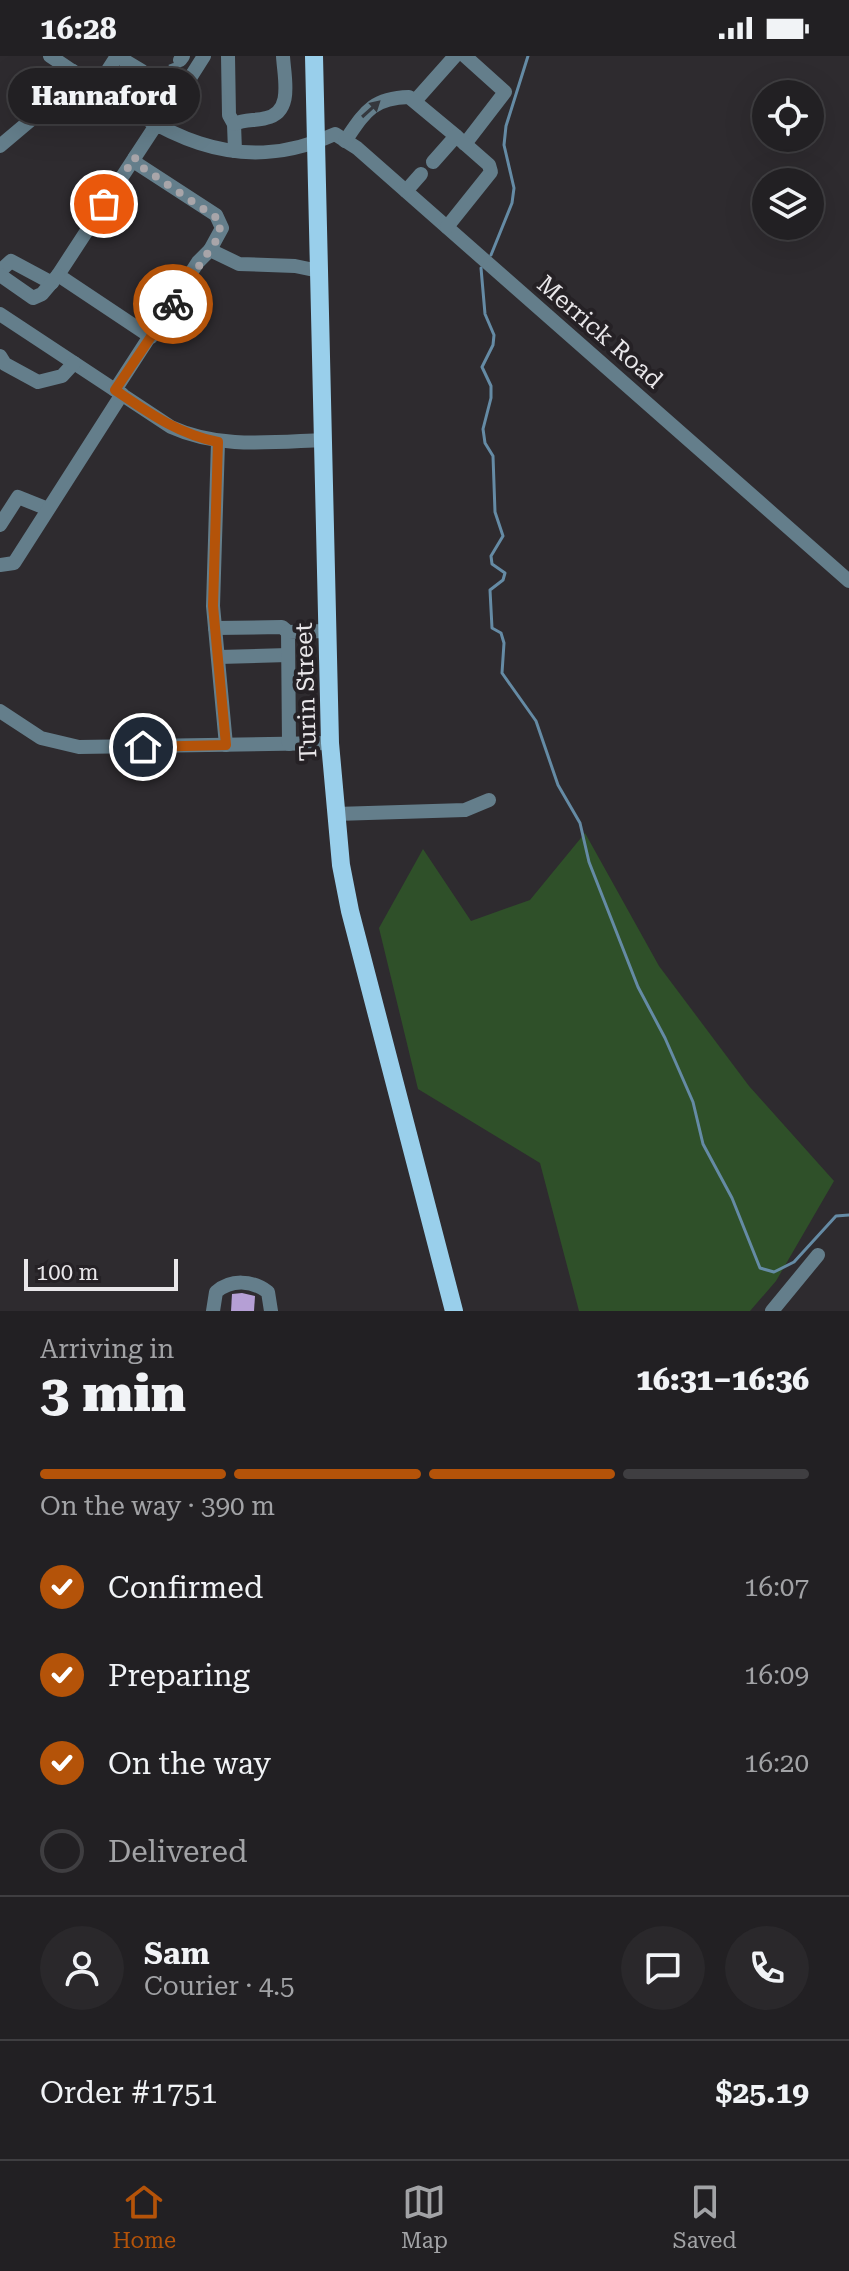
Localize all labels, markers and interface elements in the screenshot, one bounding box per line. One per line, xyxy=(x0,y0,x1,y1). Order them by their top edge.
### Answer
text: 16:28 xyxy=(40,11,117,46)
callout: Hannaford xyxy=(8,68,200,124)
map controls xyxy=(752,80,824,240)
button: locate xyxy=(752,80,824,152)
text: Hannaford xyxy=(31,81,177,111)
one-way arrow xyxy=(361,101,381,118)
button: layers xyxy=(752,168,824,240)
pin xyxy=(70,170,138,238)
icon: bag xyxy=(82,182,126,226)
courier xyxy=(133,264,213,344)
street label: Merrick Road xyxy=(532,270,668,394)
icon: bike xyxy=(151,282,195,326)
street label: Turin Street xyxy=(290,622,322,762)
pin xyxy=(109,713,177,781)
icon: home xyxy=(121,725,165,769)
scale bar xyxy=(24,1255,178,1291)
text: 100 m xyxy=(36,1260,99,1285)
text: Arriving in xyxy=(40,1334,174,1364)
text: 16:31–16:36 xyxy=(636,1362,809,1397)
text: 3 min xyxy=(40,1363,186,1424)
text: On the way · 390 m xyxy=(40,1491,275,1521)
icon: check xyxy=(40,1565,84,1609)
text: Confirmed xyxy=(108,1570,263,1605)
text: 16:07 xyxy=(744,1572,809,1602)
icon: check xyxy=(40,1653,84,1697)
text: Preparing xyxy=(108,1658,250,1693)
text: 16:09 xyxy=(744,1660,809,1690)
icon: check xyxy=(40,1741,84,1785)
text: On the way xyxy=(108,1746,271,1781)
text: 16:20 xyxy=(744,1748,809,1778)
text: Delivered xyxy=(108,1834,247,1869)
button: person xyxy=(40,1926,124,2010)
button: chat xyxy=(621,1926,705,2010)
button: phone xyxy=(725,1926,809,2010)
text: Sam xyxy=(144,1936,210,1971)
text: Courier · 4.5 xyxy=(144,1971,294,2001)
text: Order #1751 xyxy=(40,2075,218,2110)
text: $25.19 xyxy=(716,2075,809,2110)
tab: Home xyxy=(112,2180,176,2253)
tab: Map xyxy=(401,2180,448,2253)
tab: Saved xyxy=(673,2180,737,2253)

